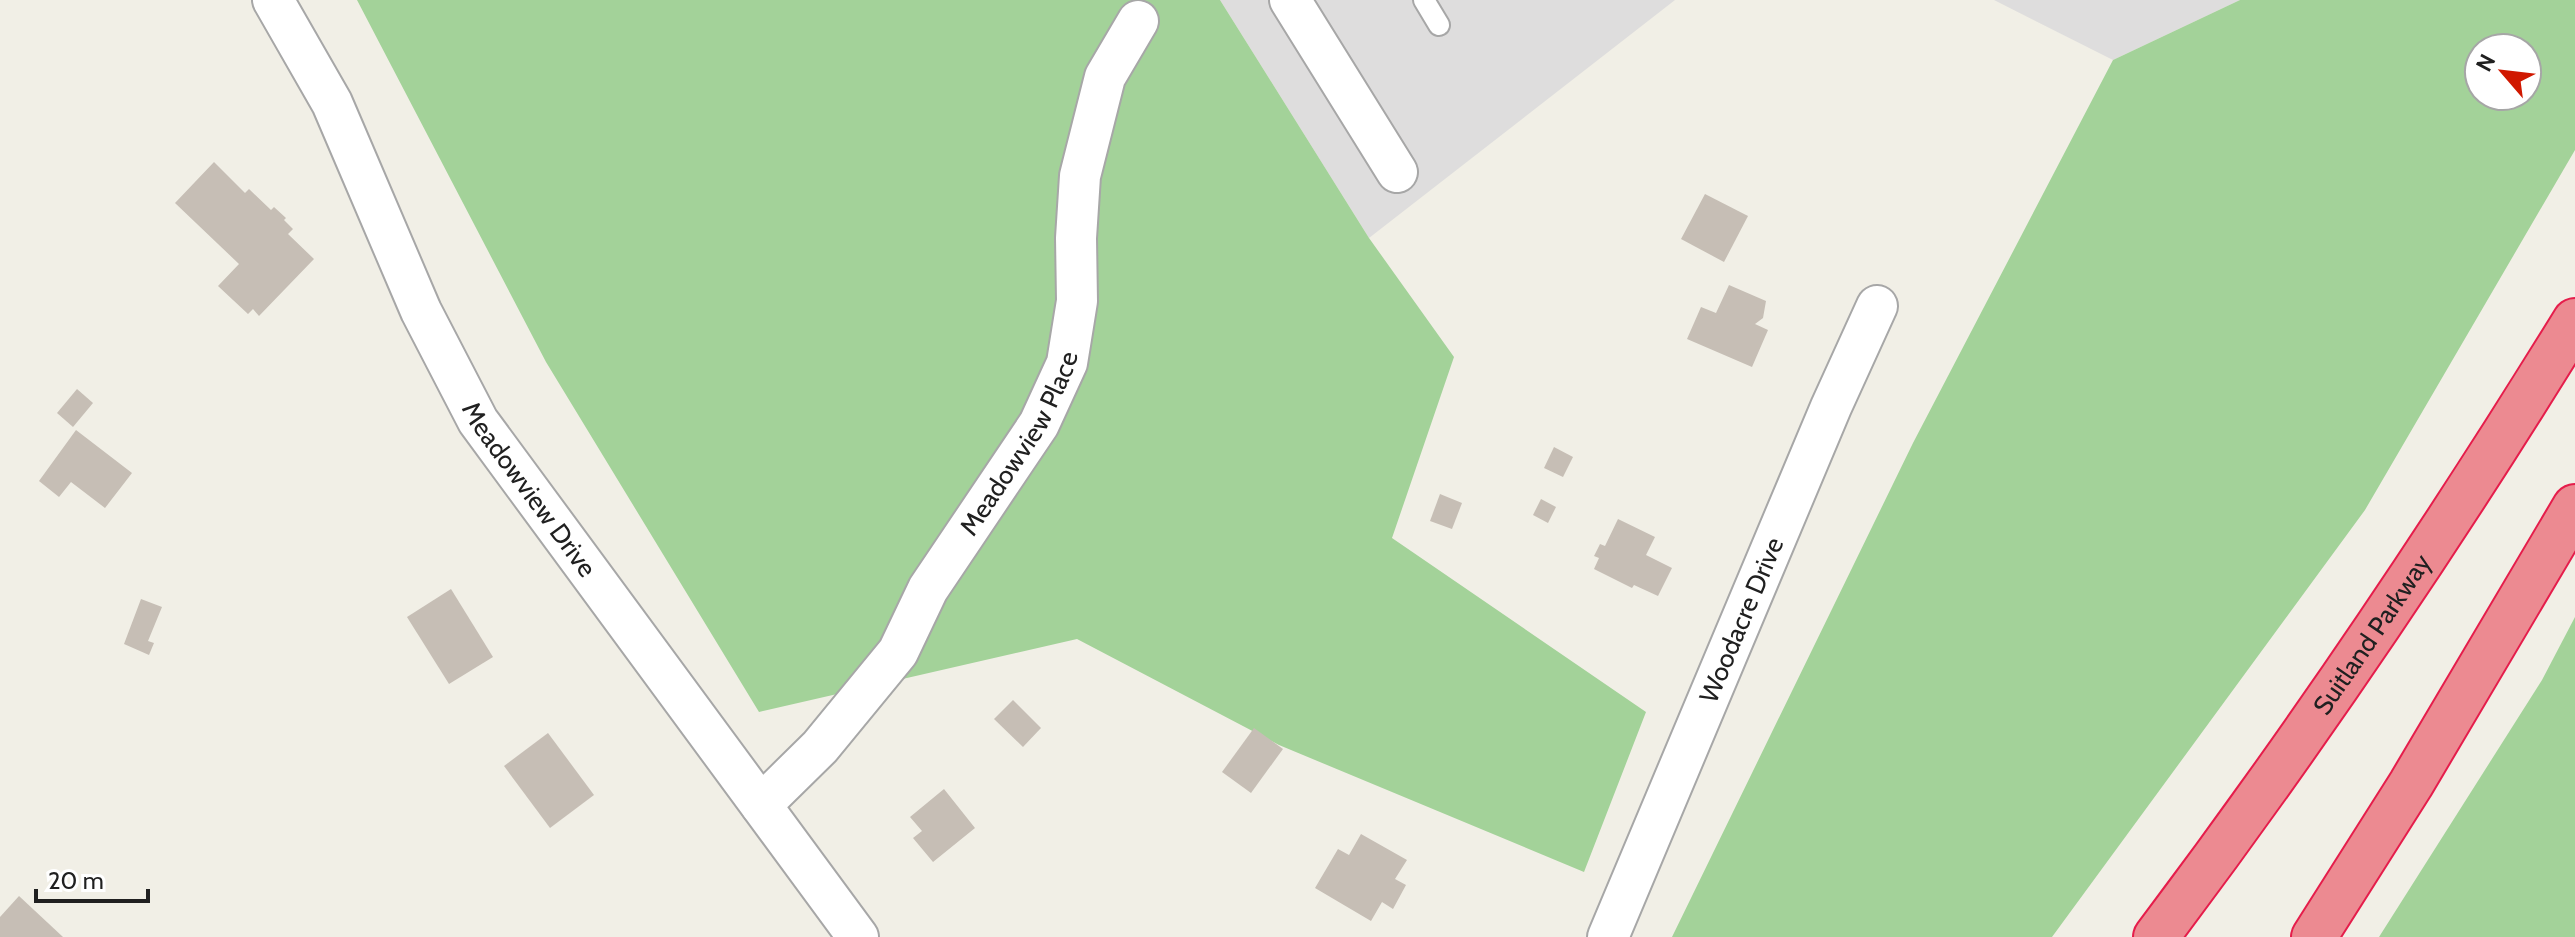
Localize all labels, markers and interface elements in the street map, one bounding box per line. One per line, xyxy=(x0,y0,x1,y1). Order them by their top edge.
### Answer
north arrow xyxy=(2463,32,2543,112)
text: N xyxy=(2470,50,2501,76)
street label: Meadowview Place xyxy=(953,350,1085,541)
street label: Meadowview Drive xyxy=(455,397,603,583)
street label: Woodacre Drive xyxy=(1692,532,1790,707)
street label: Suitland Parkway xyxy=(2306,548,2438,721)
scale bar xyxy=(36,853,148,903)
text: 20 m xyxy=(48,866,104,895)

